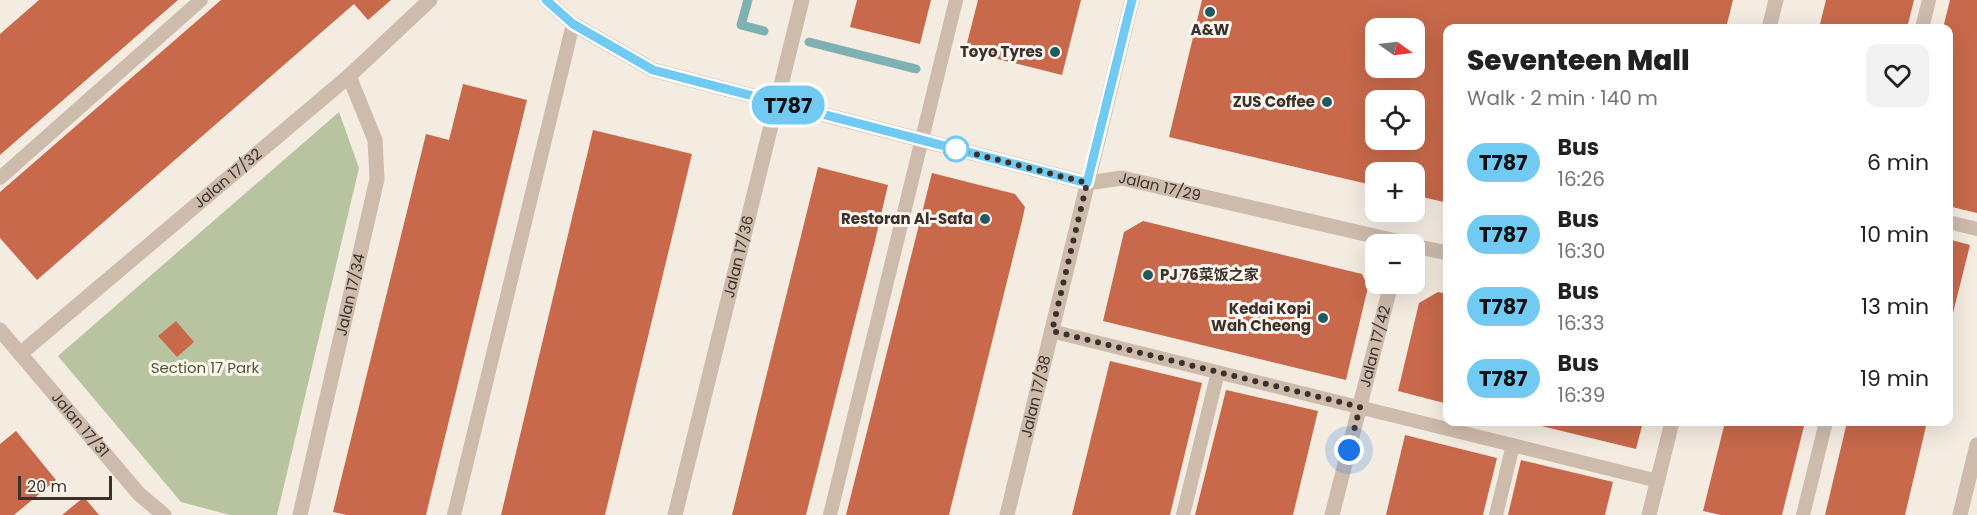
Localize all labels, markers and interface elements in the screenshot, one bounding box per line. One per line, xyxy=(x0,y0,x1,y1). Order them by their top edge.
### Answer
marker: A&W xyxy=(1203,5,1217,19)
north arrow xyxy=(1365,18,1425,78)
map controls xyxy=(1365,18,1425,294)
place label: A&W xyxy=(1191,19,1230,40)
place label: Toyo Tyres xyxy=(960,41,1043,62)
text: Seventeen Mall xyxy=(1467,41,1690,80)
button: heart xyxy=(1866,44,1929,107)
marker: Toyo Tyres xyxy=(1048,45,1062,59)
text: Walk · 2 min · 140 m xyxy=(1467,84,1658,112)
line badge: T787 xyxy=(746,86,830,124)
button: locate xyxy=(1365,90,1425,150)
text: T787 xyxy=(764,91,812,120)
place label: ZUS Coffee xyxy=(1233,91,1315,112)
marker: ZUS Coffee xyxy=(1320,95,1334,109)
text: Bus xyxy=(1558,132,1599,163)
unlabelled marker xyxy=(943,136,969,162)
street label: Jalan 17/32 xyxy=(189,143,266,213)
text: 6 min xyxy=(1867,147,1929,178)
text: T787 xyxy=(1479,148,1528,177)
button: + xyxy=(1365,162,1425,222)
text: 16:26 xyxy=(1558,165,1605,193)
street label: Jalan 17/29 xyxy=(1117,167,1203,206)
text: Bus xyxy=(1558,204,1599,235)
place label: Restoran Al-Safa xyxy=(841,208,973,229)
marker: Restoran Al-Safa xyxy=(978,212,992,226)
street label: Jalan 17/36 xyxy=(718,213,758,300)
text: 10 min xyxy=(1860,219,1929,250)
text: T787 xyxy=(1479,220,1528,249)
button: − xyxy=(1365,234,1425,294)
text: 16:30 xyxy=(1558,237,1605,265)
street label: Jalan 17/34 xyxy=(330,251,370,338)
place label: PJ 76菜饭之家 xyxy=(1160,264,1259,285)
marker: PJ 76菜饭之家 xyxy=(1141,268,1155,282)
text: Bus xyxy=(1558,276,1599,307)
text: 13 min xyxy=(1861,291,1929,322)
text: T787 xyxy=(1479,292,1528,321)
place label: Kedai Kopi Wah Cheong xyxy=(1211,298,1311,336)
street label: Jalan 17/42 xyxy=(1354,303,1395,389)
text: 16:33 xyxy=(1558,309,1604,337)
marker: Kedai Kopi Wah Cheong xyxy=(1316,311,1330,325)
text: Bus xyxy=(1558,348,1599,379)
street label: Jalan 17/38 xyxy=(1015,353,1055,440)
park label: Section 17 Park xyxy=(151,357,260,378)
text: 19 min xyxy=(1860,363,1929,394)
text: T787 xyxy=(1479,364,1528,393)
text: 16:39 xyxy=(1558,381,1605,409)
street label: Jalan 17/31 xyxy=(47,387,114,461)
your location xyxy=(1334,435,1364,465)
scale bar xyxy=(18,473,112,500)
text: 20 m xyxy=(27,475,67,498)

